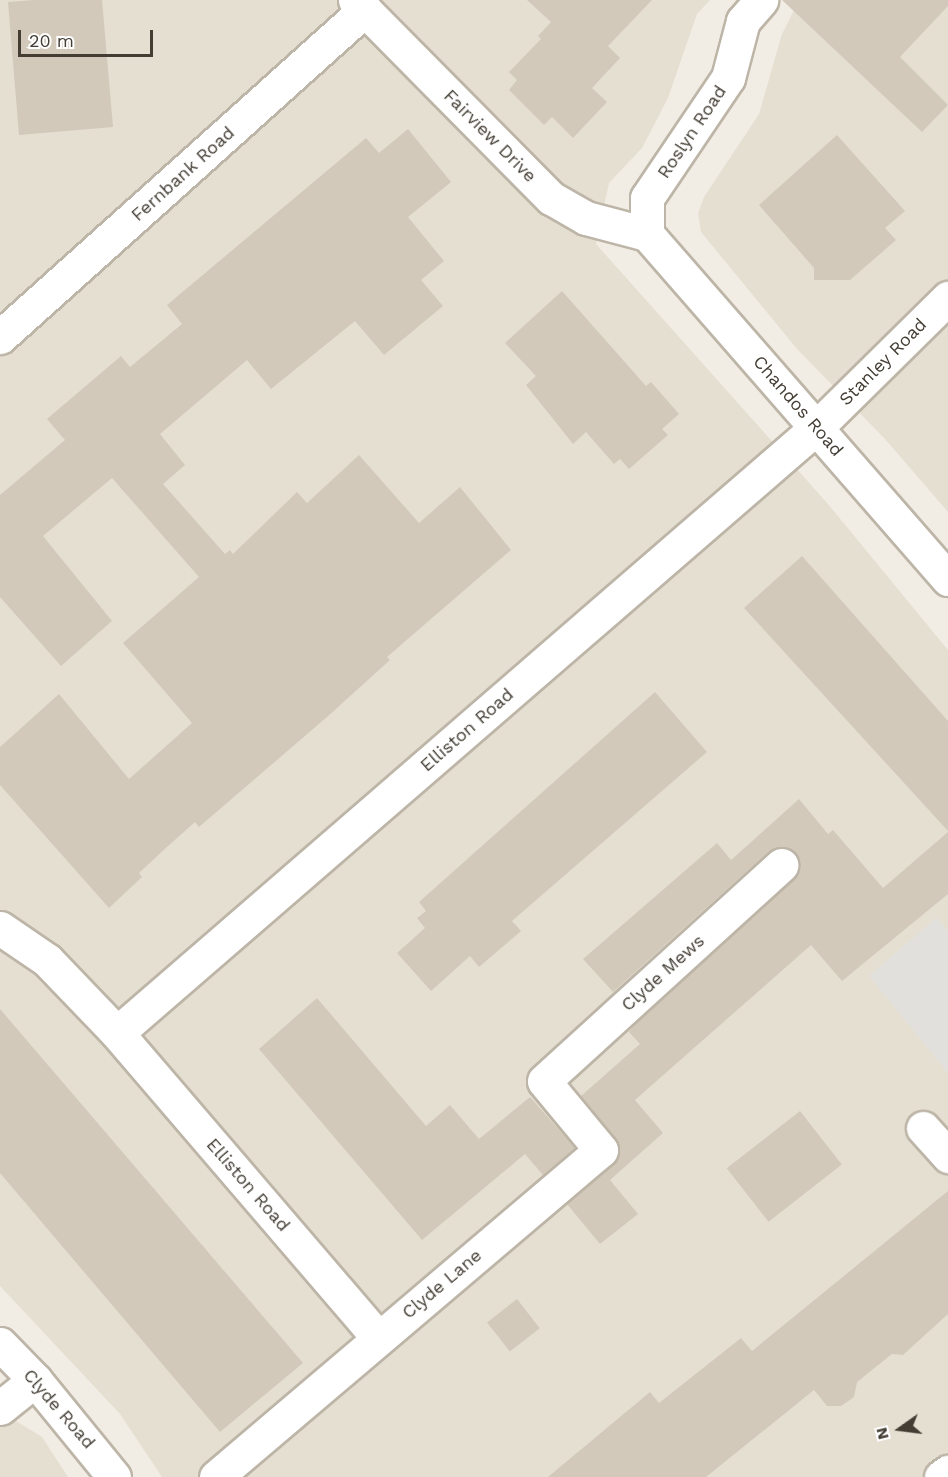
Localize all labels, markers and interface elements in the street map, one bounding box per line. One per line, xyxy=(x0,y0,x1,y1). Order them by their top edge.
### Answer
scale bar xyxy=(21,18,156,56)
text: 20 m xyxy=(29,30,74,51)
street label: Roslyn Road xyxy=(653,81,731,183)
street label: Fairview Drive xyxy=(439,85,541,187)
street label: Fernbank Road xyxy=(127,122,239,226)
street label: Stanley Road xyxy=(835,314,931,410)
street label: Chandos Road xyxy=(748,351,848,461)
street label: Elliston Road xyxy=(416,684,518,776)
street label: Clyde Mews xyxy=(617,930,709,1016)
street label: Elliston Road xyxy=(202,1134,294,1236)
street label: Clyde Lane xyxy=(398,1245,486,1323)
street label: Clyde Road xyxy=(19,1365,99,1453)
north arrow xyxy=(870,1399,930,1459)
text: N xyxy=(871,1425,893,1442)

